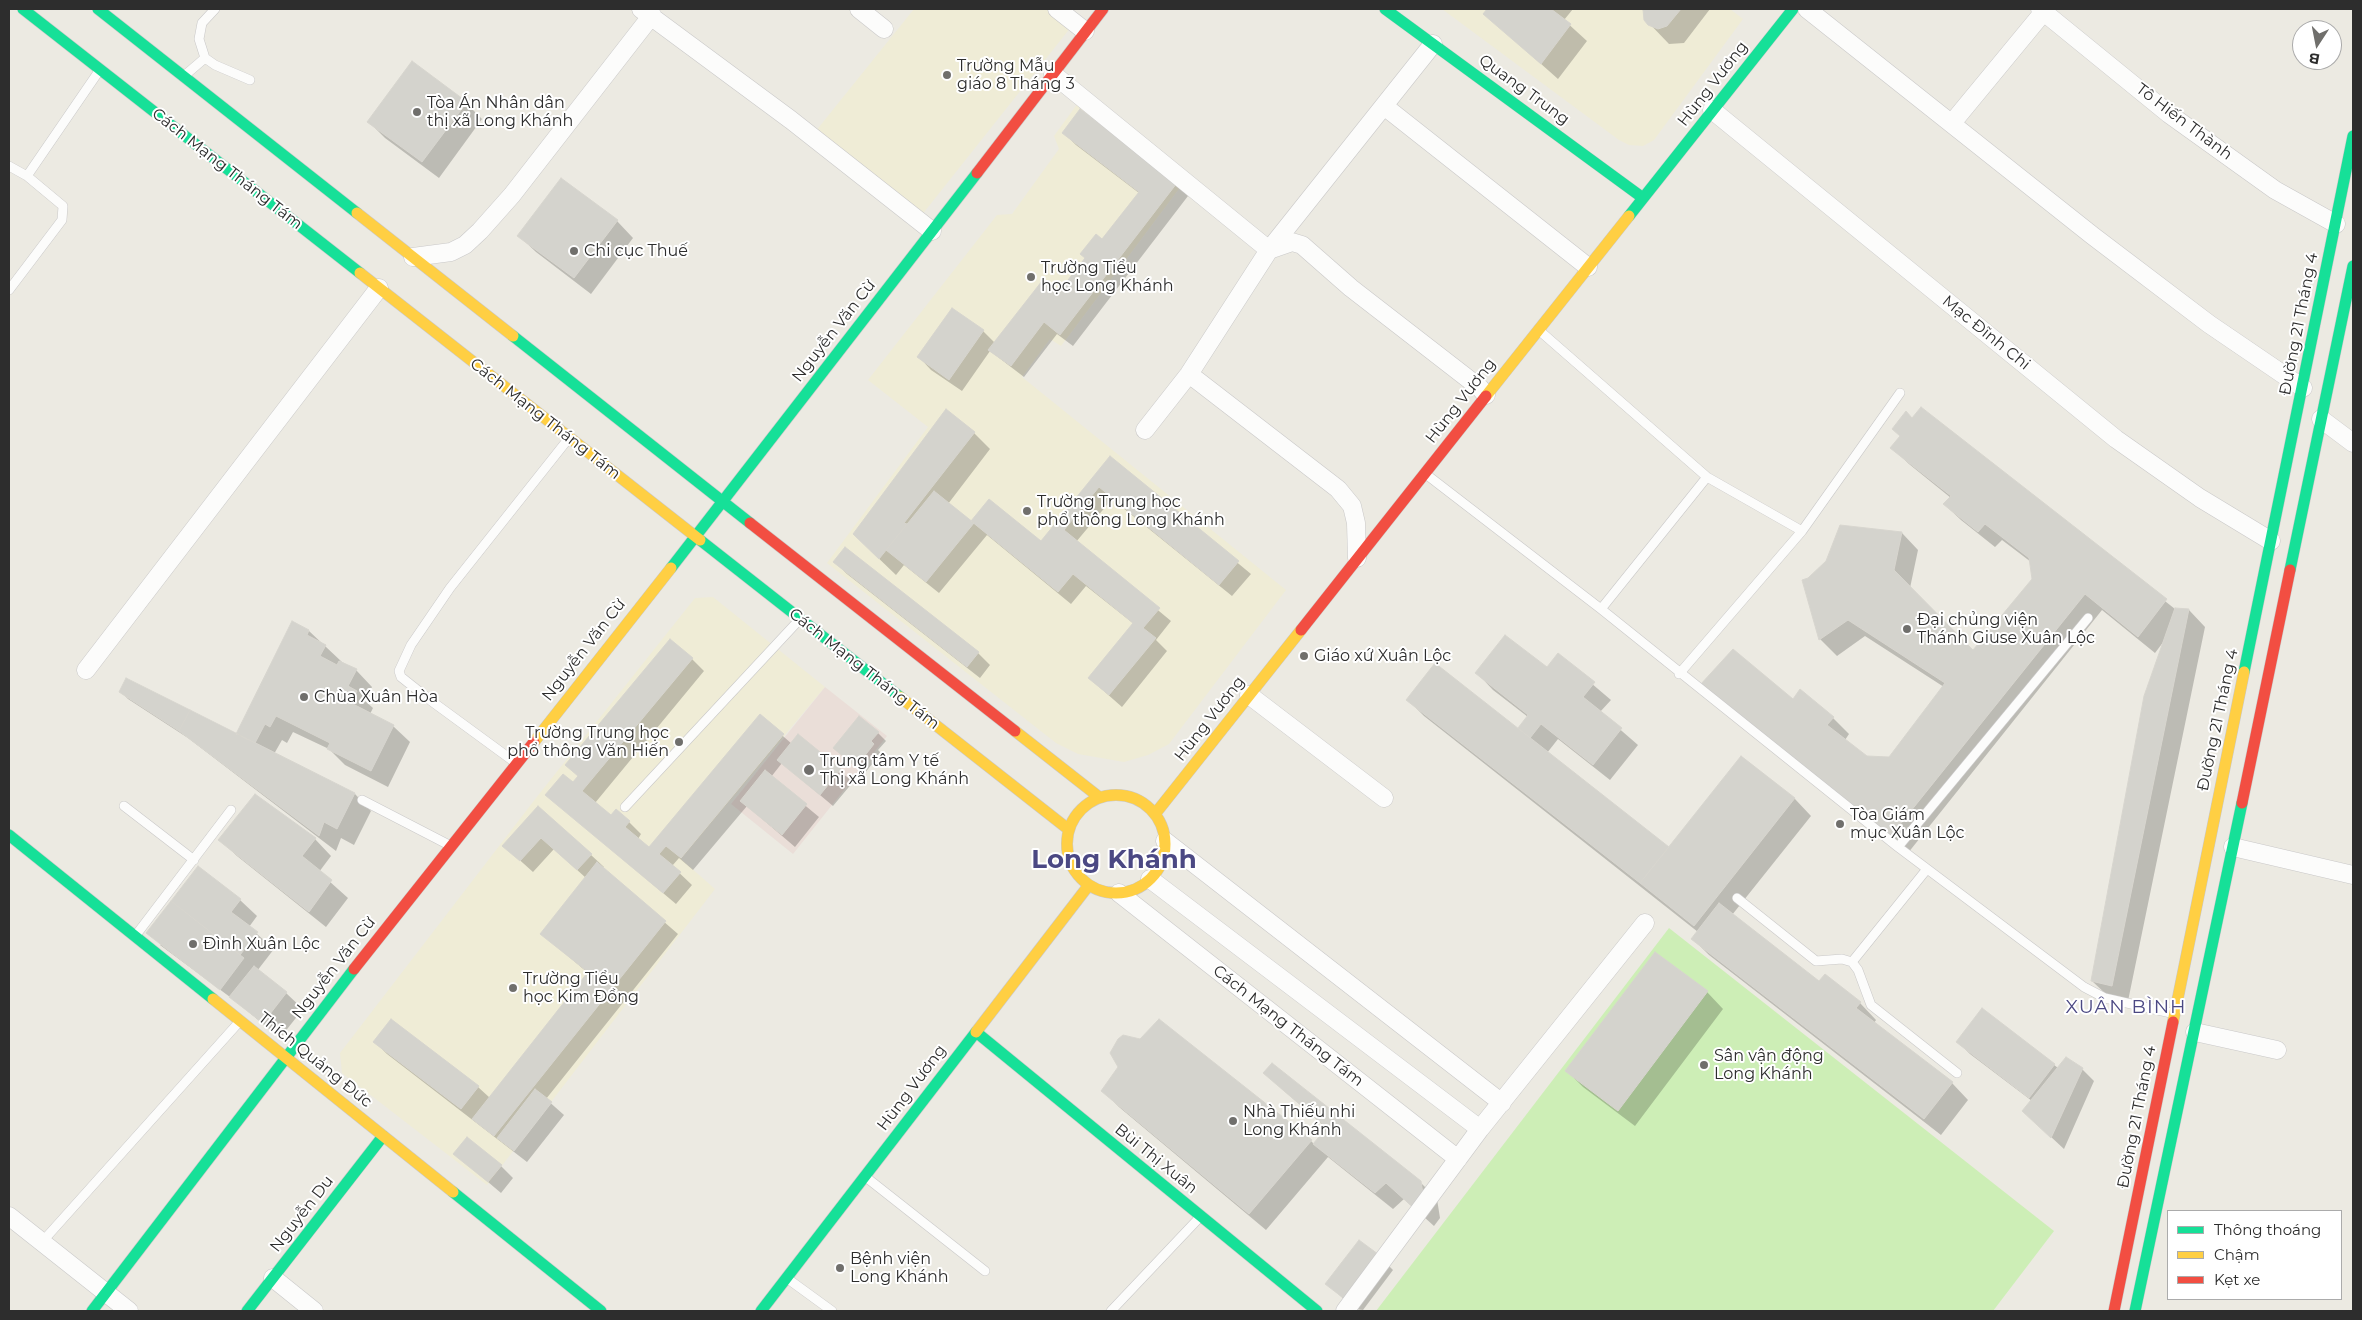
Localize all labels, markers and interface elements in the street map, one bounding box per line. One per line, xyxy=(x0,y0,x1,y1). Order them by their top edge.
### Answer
north arrow xyxy=(2292,20,2342,70)
street label: Hùng Vương xyxy=(1674,38,1752,130)
text: B xyxy=(2307,49,2321,69)
street label: Quang Trung xyxy=(1475,51,1573,129)
place label: Trường Mẫu giáo 8 Tháng 3 xyxy=(957,56,1075,94)
marker: Trường Mẫu giáo 8 Tháng 3 xyxy=(941,69,953,81)
street label: Tô Hiến Thành xyxy=(2132,80,2236,164)
place label: Tòa Án Nhân dân thị xã Long Khánh xyxy=(427,93,573,131)
street label: Cách Mạng Tháng Tám xyxy=(148,104,306,234)
marker: Tòa Án Nhân dân thị xã Long Khánh xyxy=(411,106,423,118)
place label: Chi cục Thuế xyxy=(584,241,688,261)
marker: Chi cục Thuế xyxy=(568,245,580,257)
street label: Đường 21 Tháng 4 xyxy=(2276,251,2322,397)
place label: Trường Tiểu học Long Khánh xyxy=(1041,258,1174,296)
marker: Trường Tiểu học Long Khánh xyxy=(1025,271,1037,283)
street label: Nguyễn Văn Cừ xyxy=(788,276,880,386)
street label: Mạc Đĩnh Chi xyxy=(1938,292,2034,374)
street label: Cách Mạng Tháng Tám xyxy=(466,354,624,484)
street label: Hùng Vương xyxy=(1422,355,1500,447)
place label: Trường Trung học phổ thông Long Khánh xyxy=(1037,492,1225,530)
marker: Trường Trung học phổ thông Long Khánh xyxy=(1021,505,1033,517)
street label: Nguyễn Văn Cừ xyxy=(538,595,630,705)
street label: Cách Mạng Tháng Tám xyxy=(785,604,943,734)
place label: Đại chủng viện Thánh Giuse Xuân Lộc xyxy=(1917,610,2095,648)
marker: Đại chủng viện Thánh Giuse Xuân Lộc xyxy=(1901,623,1913,635)
place label: Giáo xứ Xuân Lộc xyxy=(1314,646,1451,666)
street label: Đường 21 Tháng 4 xyxy=(2194,647,2242,793)
marker: Giáo xứ Xuân Lộc xyxy=(1298,650,1310,662)
street label: Hùng Vương xyxy=(1171,673,1249,765)
place label: Chùa Xuân Hòa xyxy=(314,687,438,707)
marker: Chùa Xuân Hòa xyxy=(298,691,310,703)
place label: Trường Trung học phổ thông Văn Hiến xyxy=(507,723,669,761)
marker: Trường Trung học phổ thông Văn Hiến xyxy=(673,736,685,748)
place label: Trung tâm Y tế Thị xã Long Khánh xyxy=(820,751,969,789)
marker: Trung tâm Y tế Thị xã Long Khánh xyxy=(802,763,816,777)
place label: Tòa Giám mục Xuân Lộc xyxy=(1850,805,1965,843)
marker: Tòa Giám mục Xuân Lộc xyxy=(1834,818,1846,830)
district label: Long Khánh xyxy=(1031,844,1197,876)
street label: Nguyễn Văn Cừ xyxy=(288,913,380,1023)
place label: Đình Xuân Lộc xyxy=(203,934,320,954)
marker: Đình Xuân Lộc xyxy=(187,938,199,950)
street label: Cách Mạng Tháng Tám xyxy=(1209,961,1367,1091)
place label: Trường Tiểu học Kim Đồng xyxy=(523,969,639,1007)
marker: Trường Tiểu học Kim Đồng xyxy=(507,982,519,994)
district label: XUÂN BÌNH xyxy=(2064,996,2188,1018)
street label: Thích Quảng Đức xyxy=(254,1008,376,1112)
street label: Hùng Vương xyxy=(873,1041,951,1135)
street label: Đường 21 Tháng 4 xyxy=(2114,1044,2160,1190)
place label: Sân vận động Long Khánh xyxy=(1714,1046,1824,1084)
marker: Sân vận động Long Khánh xyxy=(1698,1059,1710,1071)
place label: Nhà Thiếu nhi Long Khánh xyxy=(1243,1102,1355,1140)
marker: Nhà Thiếu nhi Long Khánh xyxy=(1227,1115,1239,1127)
street label: Bùi Thị Xuân xyxy=(1111,1120,1201,1198)
street label: Nguyễn Du xyxy=(266,1172,338,1256)
legend xyxy=(2167,1210,2342,1300)
text: Thông thoáng xyxy=(2214,1220,2321,1239)
text: Chậm xyxy=(2214,1245,2260,1264)
place label: Bệnh viện Long Khánh xyxy=(850,1249,949,1287)
marker: Bệnh viện Long Khánh xyxy=(834,1262,846,1274)
text: Kẹt xe xyxy=(2214,1270,2260,1289)

